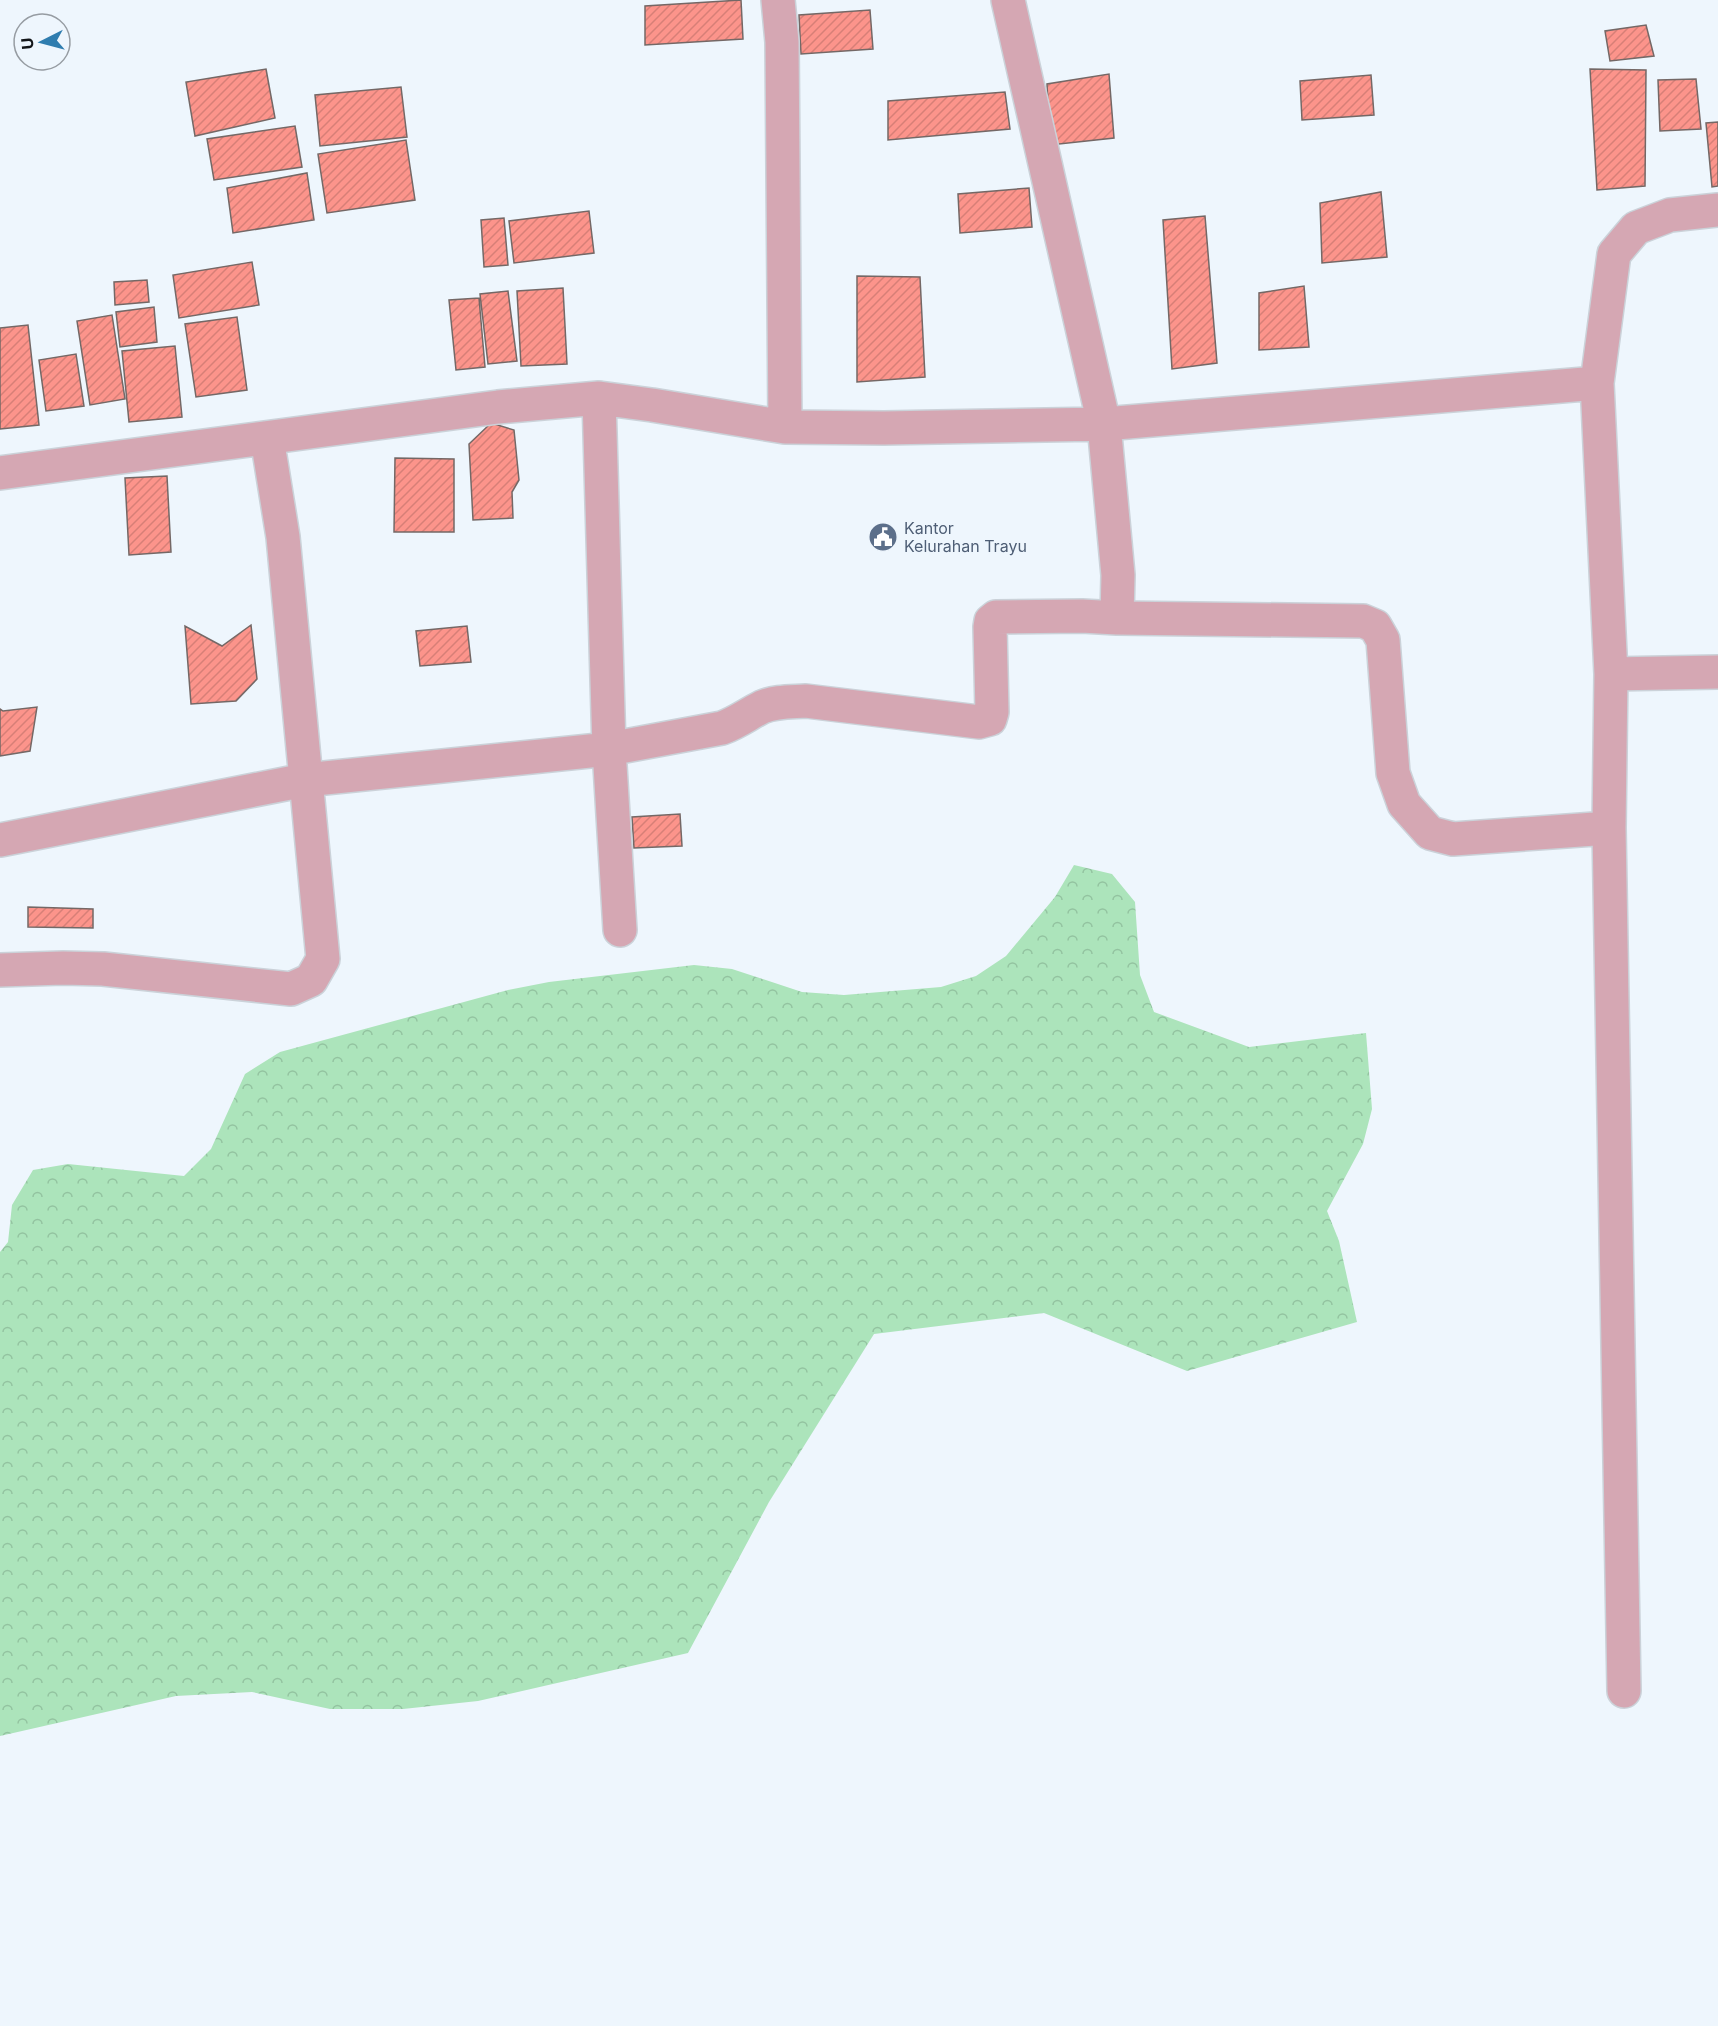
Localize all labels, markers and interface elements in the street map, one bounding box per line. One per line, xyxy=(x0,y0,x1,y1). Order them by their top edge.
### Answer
north arrow xyxy=(12,12,72,72)
text: U xyxy=(17,37,38,50)
place label: Kantor Kelurahan Trayu xyxy=(904,518,1027,556)
public building icon: Kantor Kelurahan Trayu xyxy=(867,521,899,553)

